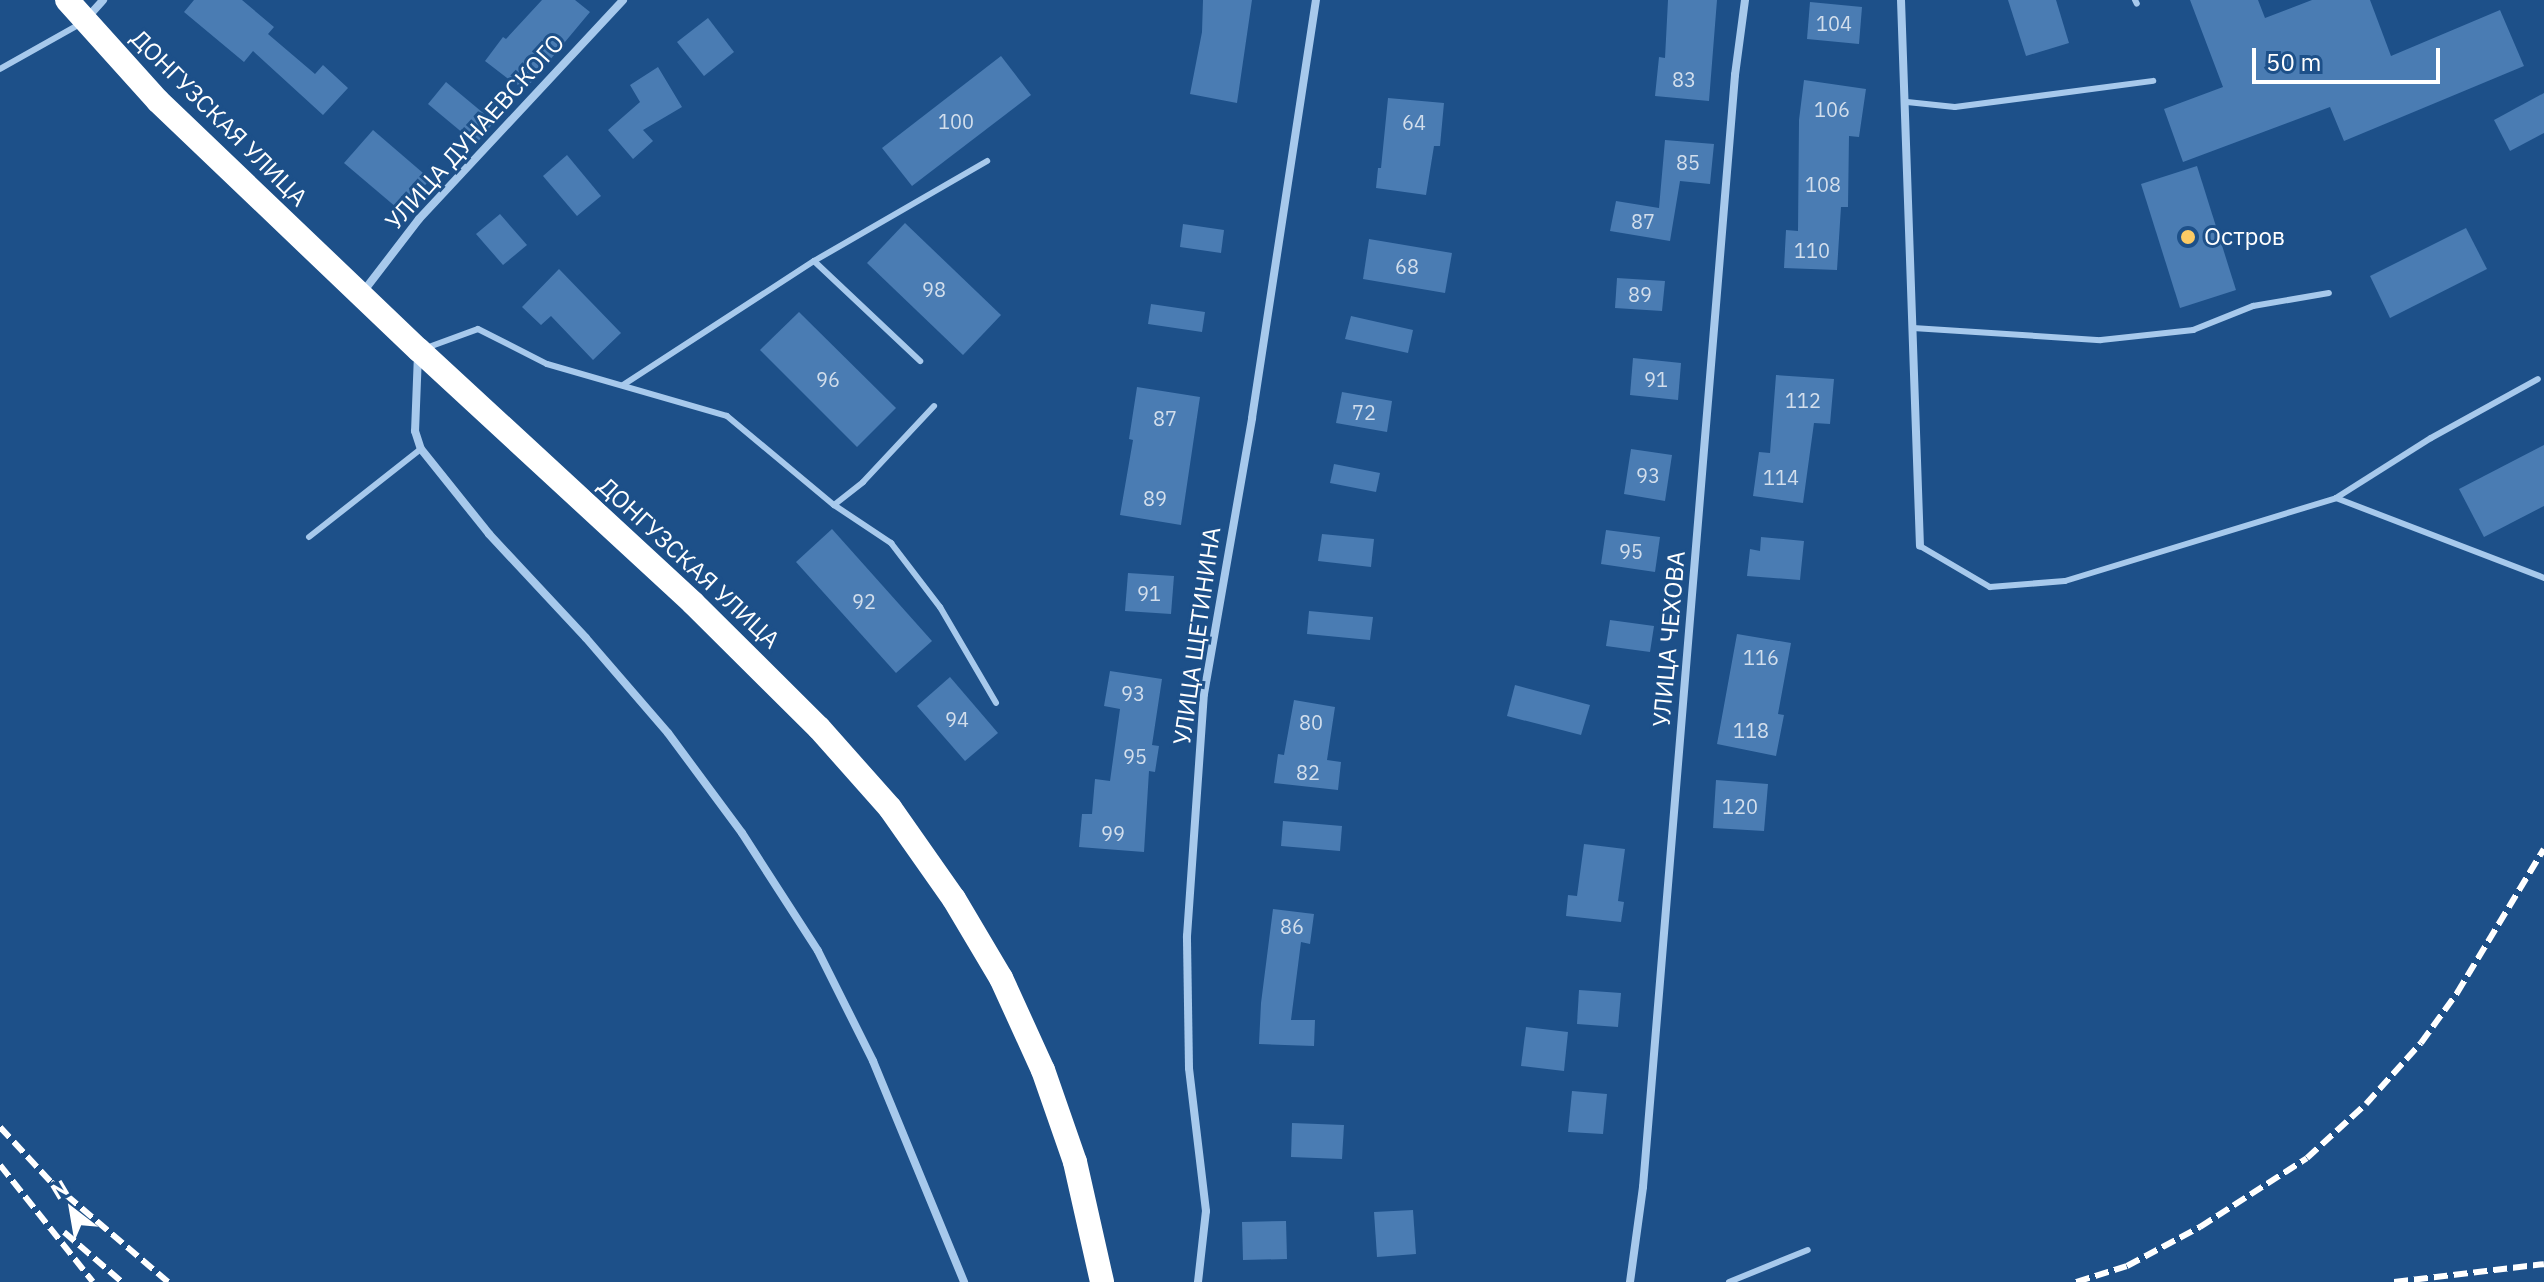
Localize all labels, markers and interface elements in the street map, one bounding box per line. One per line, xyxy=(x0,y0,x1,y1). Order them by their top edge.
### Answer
house number: 104 xyxy=(1816,11,1852,35)
street label: ДОНГУЗСКАЯ УЛИЦА xyxy=(125,24,313,212)
street label: УЛИЦА ДУНАЕВСКОГО xyxy=(380,28,570,236)
scale bar xyxy=(2256,32,2444,82)
text: 50 m xyxy=(2266,46,2321,78)
house number: 83 xyxy=(1672,67,1696,91)
house number: 106 xyxy=(1814,97,1850,121)
house number: 100 xyxy=(938,109,974,133)
house number: 64 xyxy=(1402,110,1426,134)
house number: 85 xyxy=(1676,150,1700,174)
house number: 108 xyxy=(1805,172,1841,196)
house number: 87 xyxy=(1631,209,1655,233)
place label: Остров xyxy=(2204,223,2285,251)
marker: Остров xyxy=(2179,228,2197,246)
house number: 110 xyxy=(1794,238,1830,262)
house number: 68 xyxy=(1395,254,1419,278)
house number: 98 xyxy=(922,277,946,301)
house number: 89 xyxy=(1628,282,1652,306)
house number: 96 xyxy=(816,367,840,391)
house number: 91 xyxy=(1644,367,1668,391)
house number: 112 xyxy=(1785,388,1821,412)
house number: 72 xyxy=(1352,400,1376,424)
house number: 87 xyxy=(1153,406,1177,430)
house number: 93 xyxy=(1636,463,1660,487)
house number: 114 xyxy=(1763,465,1799,489)
street label: ДОНГУЗСКАЯ УЛИЦА xyxy=(592,471,786,655)
house number: 89 xyxy=(1143,486,1167,510)
street label: УЛИЦА ЩЕТИНИНА xyxy=(1167,525,1227,747)
house number: 95 xyxy=(1619,539,1643,563)
street label: УЛИЦА ЧЕХОВА xyxy=(1647,550,1691,728)
house number: 91 xyxy=(1137,581,1161,605)
house number: 92 xyxy=(852,589,876,613)
house number: 116 xyxy=(1743,645,1779,669)
house number: 93 xyxy=(1121,681,1145,705)
house number: 94 xyxy=(945,707,969,731)
house number: 80 xyxy=(1299,710,1323,734)
house number: 118 xyxy=(1733,718,1769,742)
house number: 95 xyxy=(1123,744,1147,768)
house number: 82 xyxy=(1296,760,1320,784)
house number: 120 xyxy=(1722,794,1758,818)
house number: 99 xyxy=(1101,821,1125,845)
house number: 86 xyxy=(1280,914,1304,938)
north arrow xyxy=(32,1170,112,1250)
text: N xyxy=(45,1172,74,1206)

